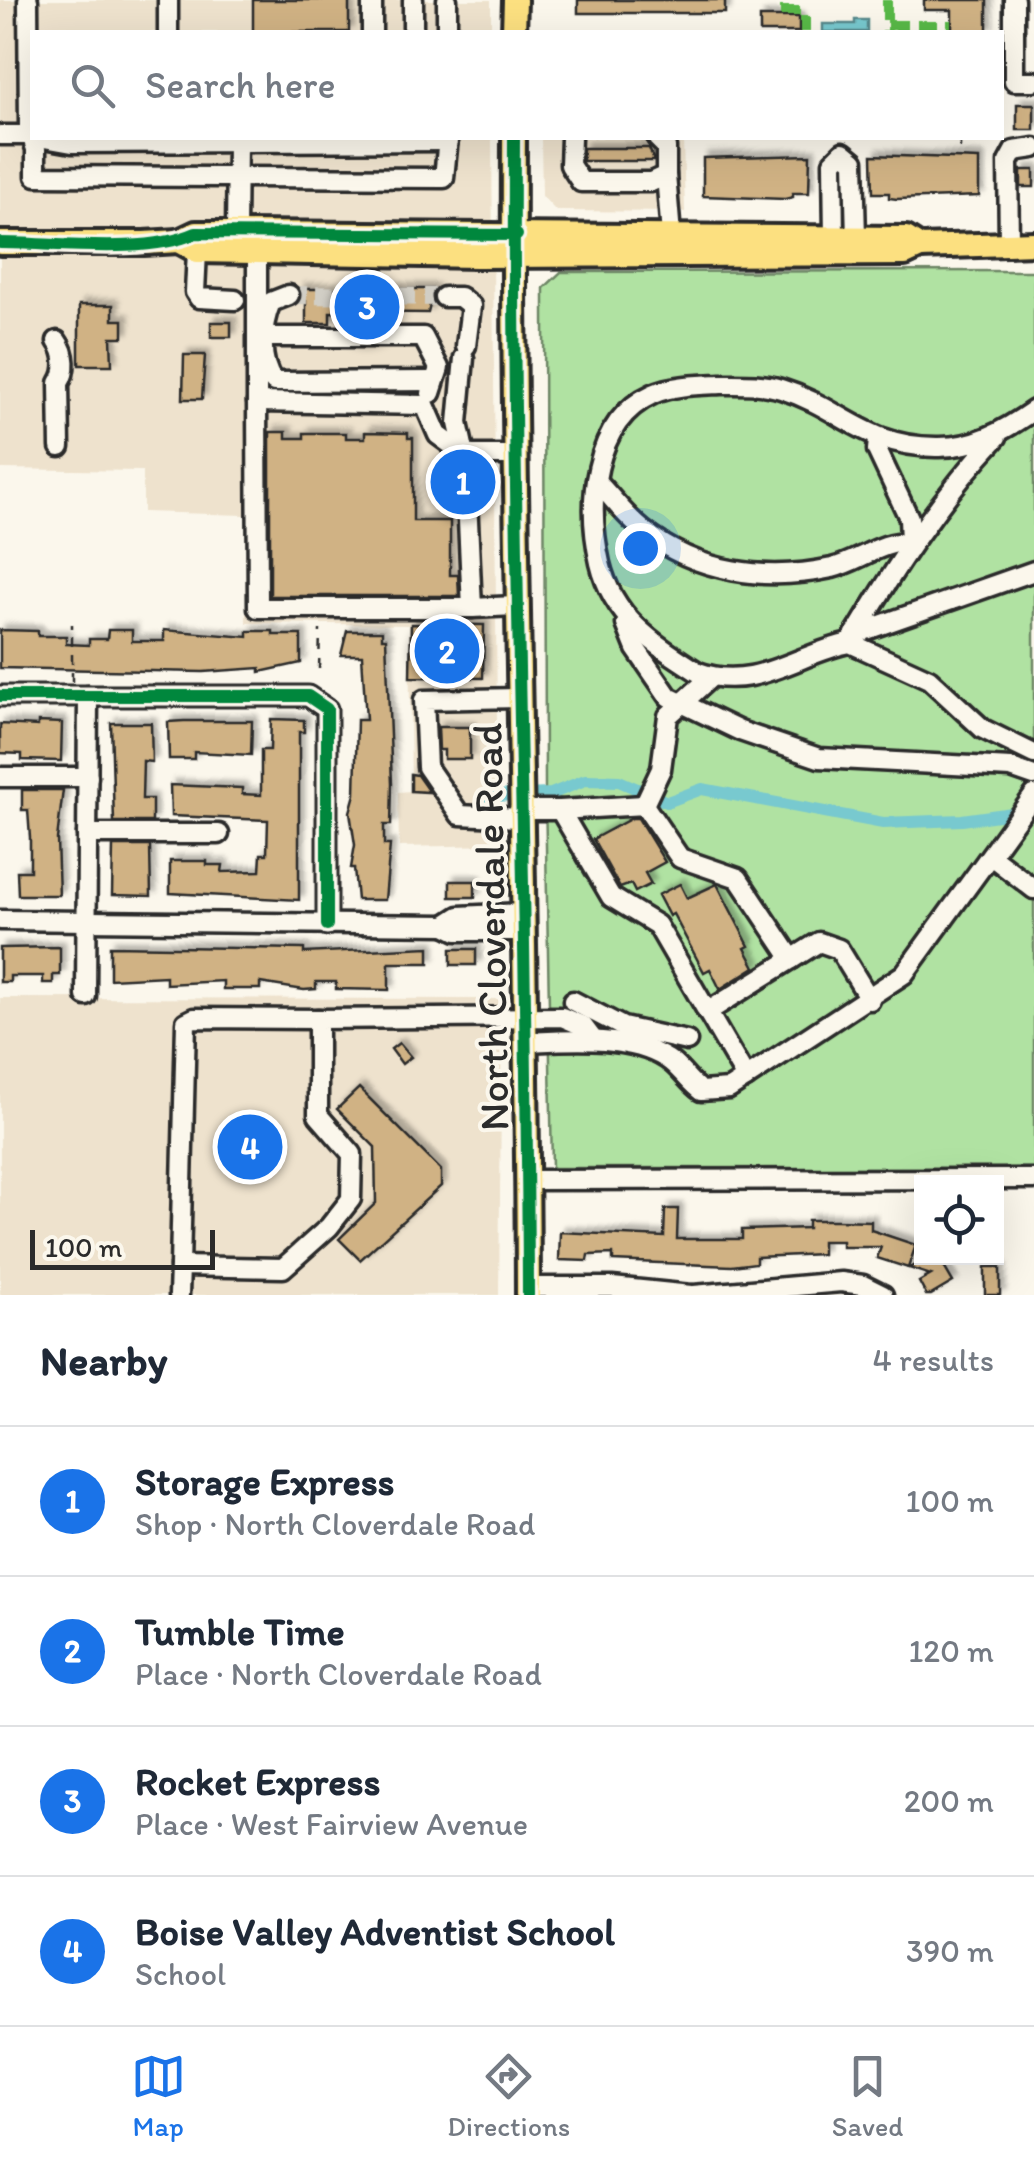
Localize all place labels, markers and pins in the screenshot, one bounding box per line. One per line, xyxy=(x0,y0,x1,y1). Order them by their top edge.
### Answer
pin: 3 xyxy=(334,270,400,344)
pin: 1 xyxy=(430,444,496,520)
pin: 2 xyxy=(414,614,480,688)
pin: 4 xyxy=(218,1110,282,1184)

